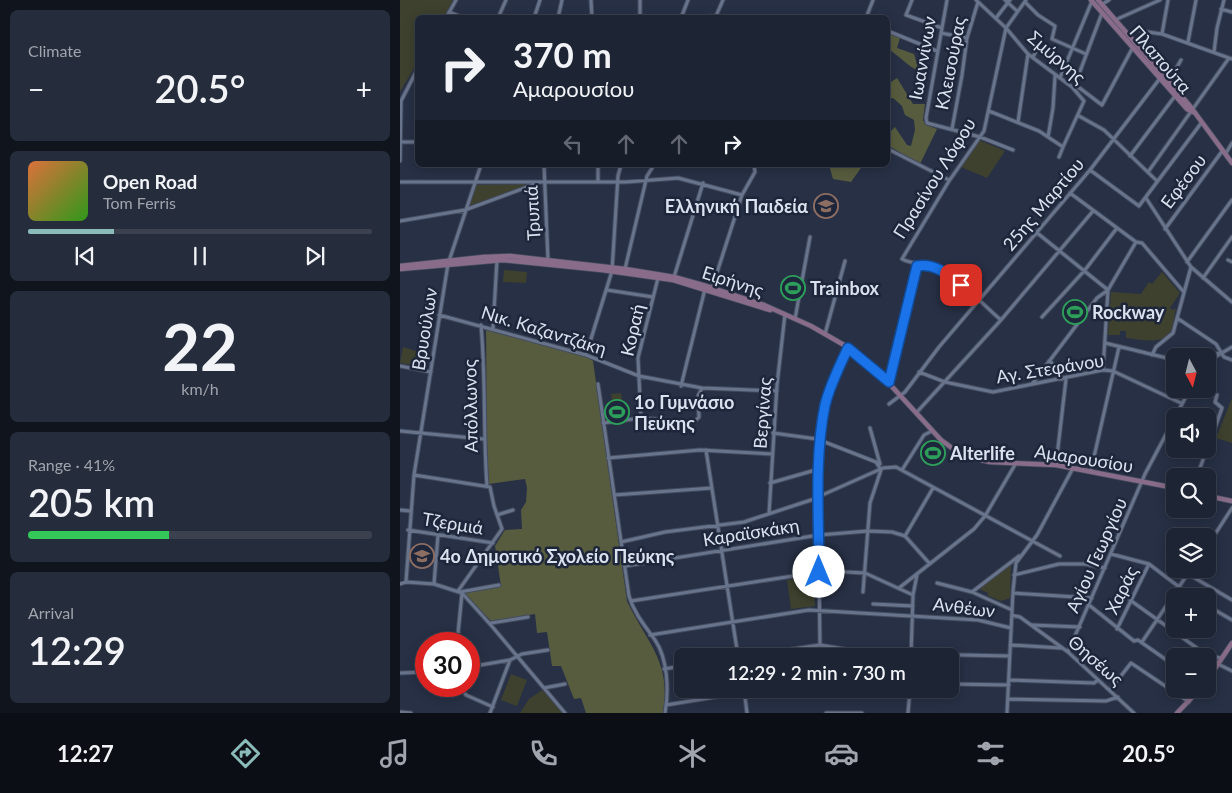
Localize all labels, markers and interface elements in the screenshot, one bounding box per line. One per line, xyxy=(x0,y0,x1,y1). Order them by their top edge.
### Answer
street label: Κλεισούρας xyxy=(930,14,970,111)
street label: Ιωαννίνων xyxy=(904,15,940,101)
street label: Πλαπούτα xyxy=(1125,20,1197,98)
street label: Σμύρνης xyxy=(1024,26,1091,88)
text: 370 m xyxy=(513,33,612,75)
icon: right xyxy=(430,35,495,100)
text: Climate xyxy=(28,41,81,60)
text: 20.5° xyxy=(155,65,245,111)
text: − xyxy=(28,72,44,106)
text: + xyxy=(356,72,372,106)
text: Αμαρουσίου xyxy=(513,75,634,102)
street label: Πρασίνου Λόφου xyxy=(888,114,980,242)
icon: left xyxy=(559,130,587,158)
icon: ahead xyxy=(612,130,640,158)
icon: ahead xyxy=(665,130,693,158)
icon: right xyxy=(718,130,746,158)
street label: Εφέσου xyxy=(1156,150,1210,212)
street label: 25ης Μαρτίου xyxy=(998,153,1088,255)
text: Open Road xyxy=(103,170,197,193)
street label: Τρυπιά xyxy=(520,185,544,241)
text: Tom Ferris xyxy=(103,193,176,212)
school or university icon: Ελληνική Παιδεία xyxy=(813,193,839,219)
place label: Ελληνική Παιδεία xyxy=(665,195,808,217)
icon: previous xyxy=(71,242,99,270)
icon: pause xyxy=(186,242,214,270)
icon: next xyxy=(301,242,329,270)
street label: Ειρήνης xyxy=(699,261,767,301)
pin xyxy=(940,264,982,306)
icon: arrive xyxy=(947,271,975,299)
sports icon: Trainbox xyxy=(780,275,806,301)
place label: Trainbox xyxy=(810,277,880,299)
street label: Βρυούλων xyxy=(407,286,441,372)
sports icon: Rockway xyxy=(1062,299,1088,325)
street label: Νικ. Καζαντζάκη xyxy=(479,301,609,359)
place label: Rockway xyxy=(1092,301,1165,323)
street label: Κοραή xyxy=(615,302,649,358)
text: 22 xyxy=(162,307,238,385)
north arrow xyxy=(1166,348,1216,398)
map controls xyxy=(1166,348,1216,698)
street label: Αγ. Στεφάνου xyxy=(995,349,1105,387)
street label: Απόλλωνος xyxy=(458,358,482,453)
street label: Βεργίνας xyxy=(749,376,776,449)
text: km/h xyxy=(181,379,219,398)
place label: 1ο Γυμνάσιο Πεύκης xyxy=(634,391,734,434)
sports icon: 1ο Γυμνάσιο Πεύκης xyxy=(604,399,630,425)
button: sound xyxy=(1166,408,1216,458)
street label: Αμαρουσίου xyxy=(1033,439,1135,477)
sports icon: Alterlife xyxy=(920,440,946,466)
place label: Alterlife xyxy=(949,442,1015,464)
text: Range · 41% xyxy=(28,455,115,474)
button: search xyxy=(1166,468,1216,518)
text: 205 km xyxy=(28,479,155,525)
street label: Αγίου Γεωργίου xyxy=(1061,494,1131,616)
street label: Τζερμιά xyxy=(421,507,485,539)
street label: Καραϊσκάκη xyxy=(701,514,801,550)
button: layers xyxy=(1166,528,1216,578)
school or university icon: 4o Δημοτικό Σχολείο Πεύκης xyxy=(409,543,435,569)
place label: 4o Δημοτικό Σχολείο Πεύκης xyxy=(440,545,675,567)
position arrow xyxy=(792,545,844,597)
street label: Χαράς xyxy=(1100,562,1142,618)
button: + xyxy=(1166,588,1216,638)
street label: Ανθέων xyxy=(932,592,996,622)
text: Arrival xyxy=(28,603,74,622)
text: 12:29 xyxy=(28,627,126,673)
street label: Θησέως xyxy=(1064,630,1129,690)
speed limit sign: 30 xyxy=(415,632,480,697)
button: − xyxy=(1166,648,1216,698)
text: 12:29 · 2 min · 730 m xyxy=(727,661,906,684)
icon: directions xyxy=(228,736,263,771)
icon: music xyxy=(377,736,412,771)
icon: phone xyxy=(526,736,561,771)
icon: climate xyxy=(675,736,710,771)
icon: car xyxy=(824,736,859,771)
icon: filters xyxy=(973,736,1008,771)
text: 12:27 xyxy=(57,740,114,767)
text: 20.5° xyxy=(1122,740,1175,767)

